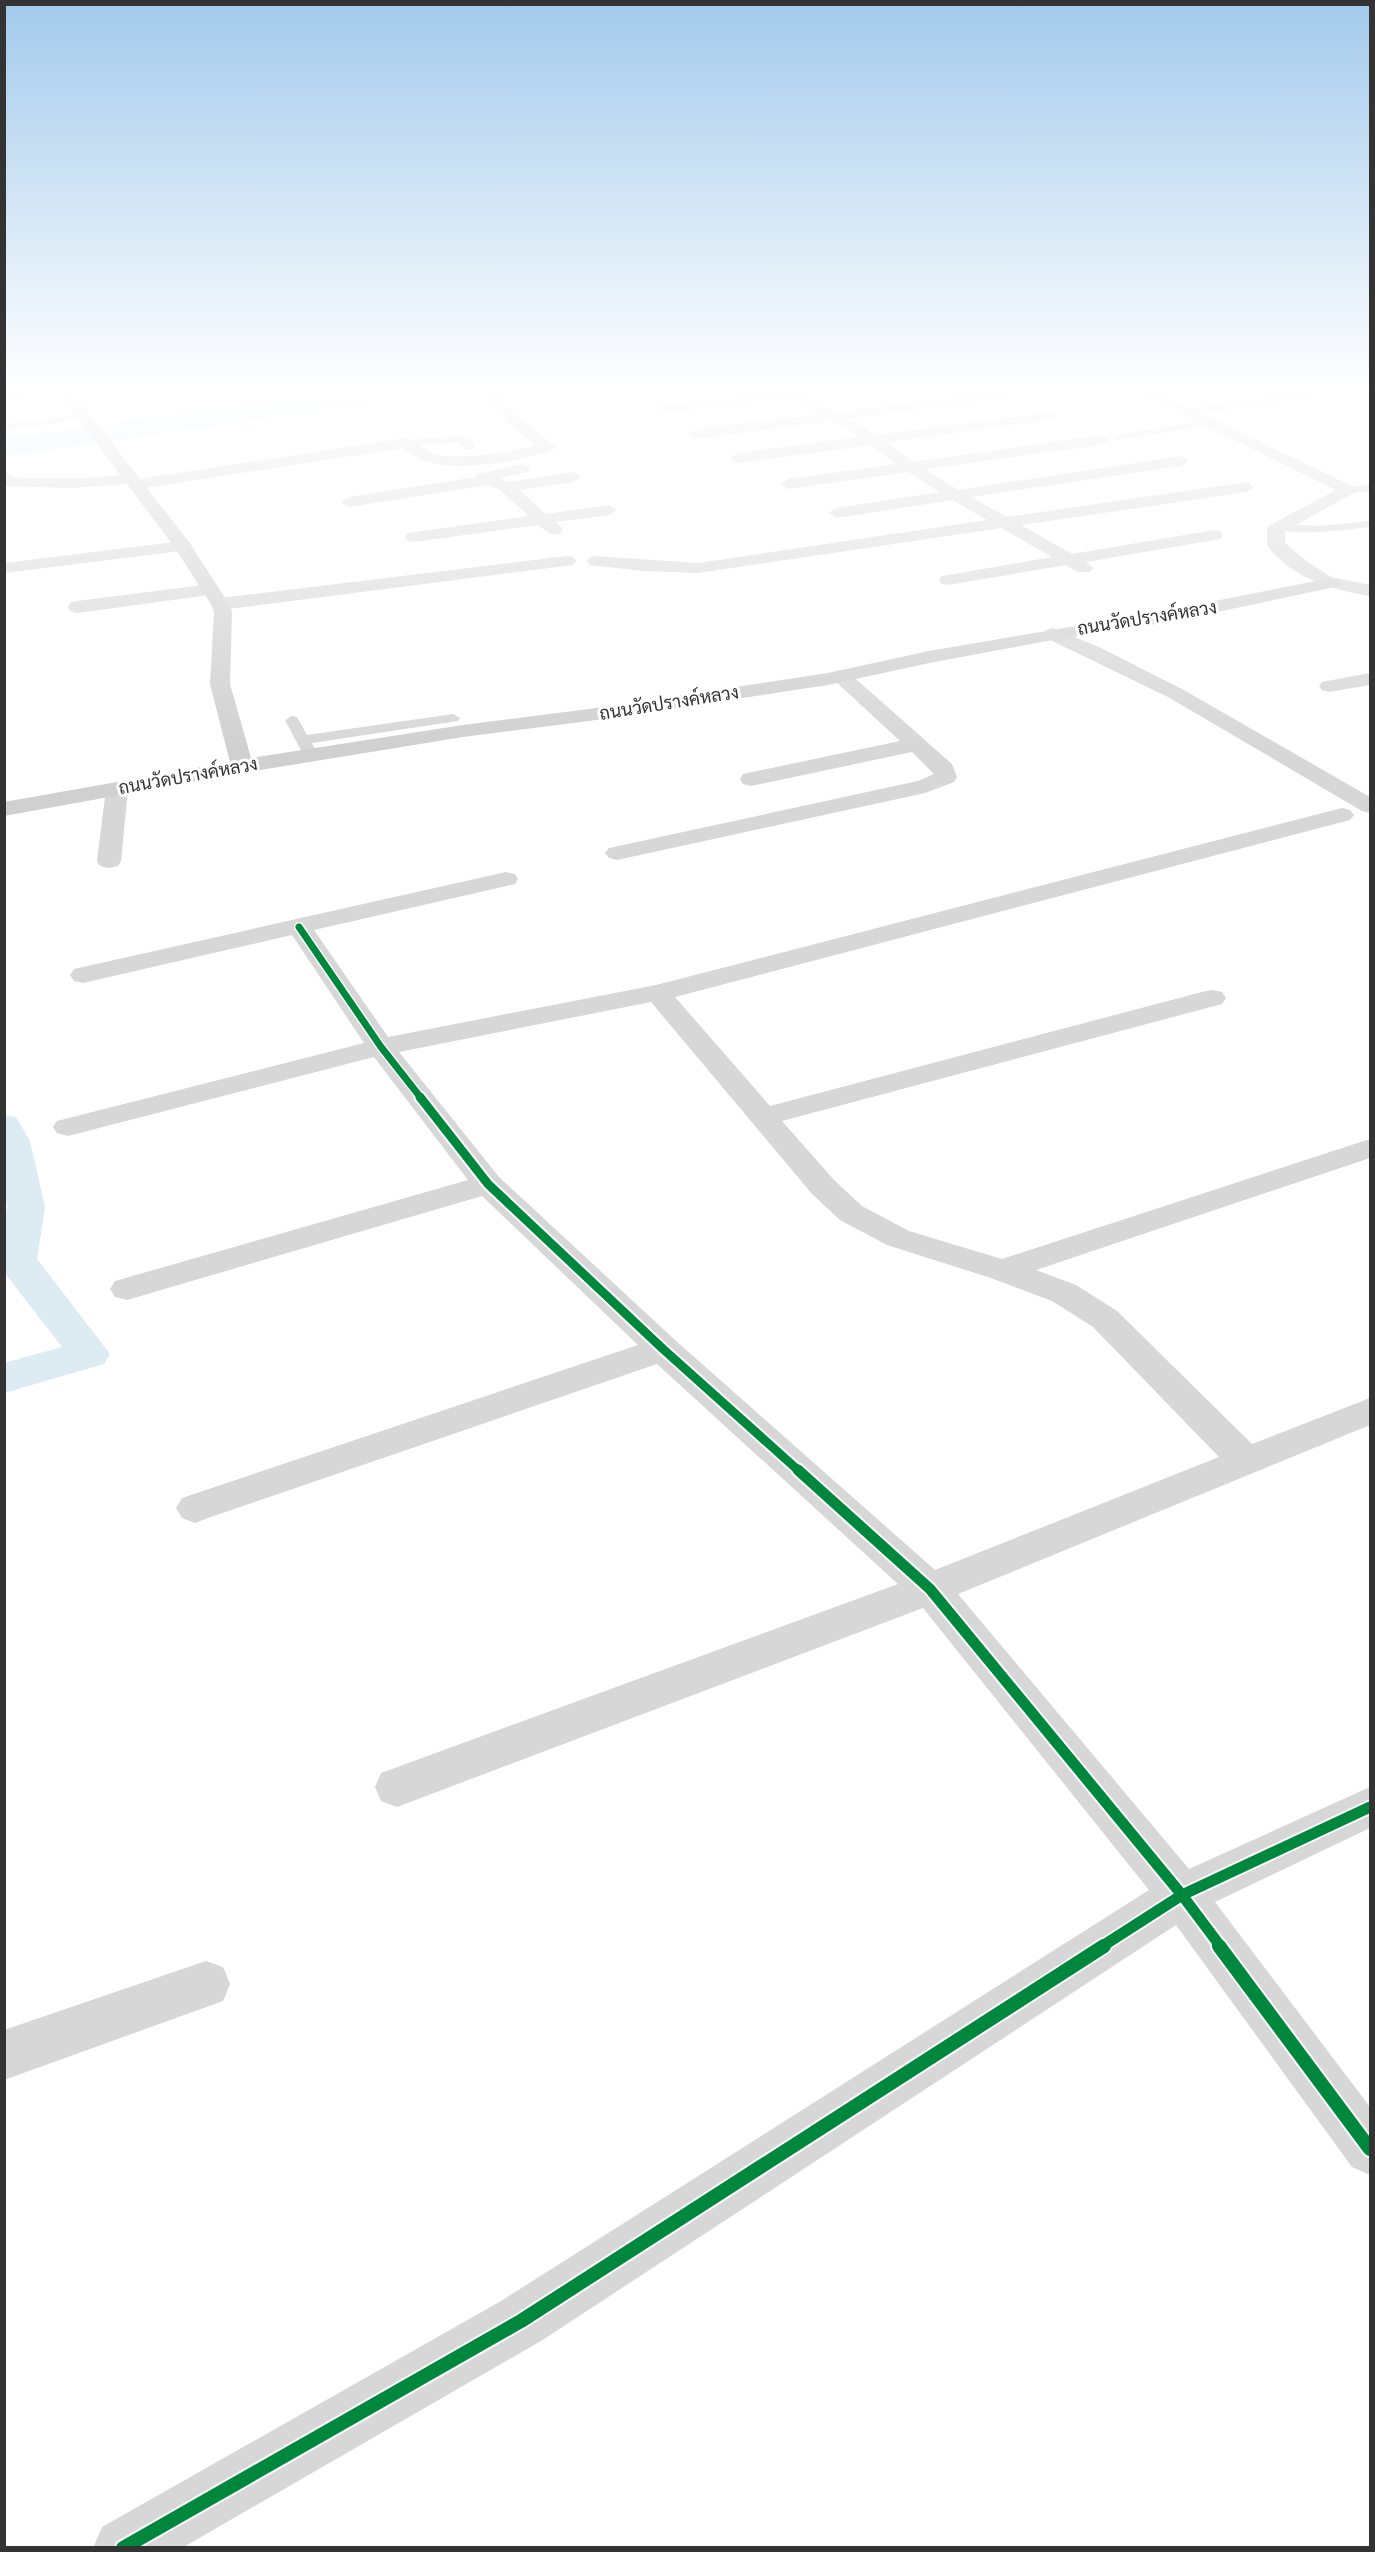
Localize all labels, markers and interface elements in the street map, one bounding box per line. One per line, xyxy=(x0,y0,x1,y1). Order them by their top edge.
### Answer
street label: ถนนวัดปรางค์หลวง xyxy=(1075,594,1218,640)
street label: ถนนวัดปรางค์หลวง xyxy=(597,679,740,725)
street label: ถนนวัดปรางค์หลวง xyxy=(116,751,259,799)

